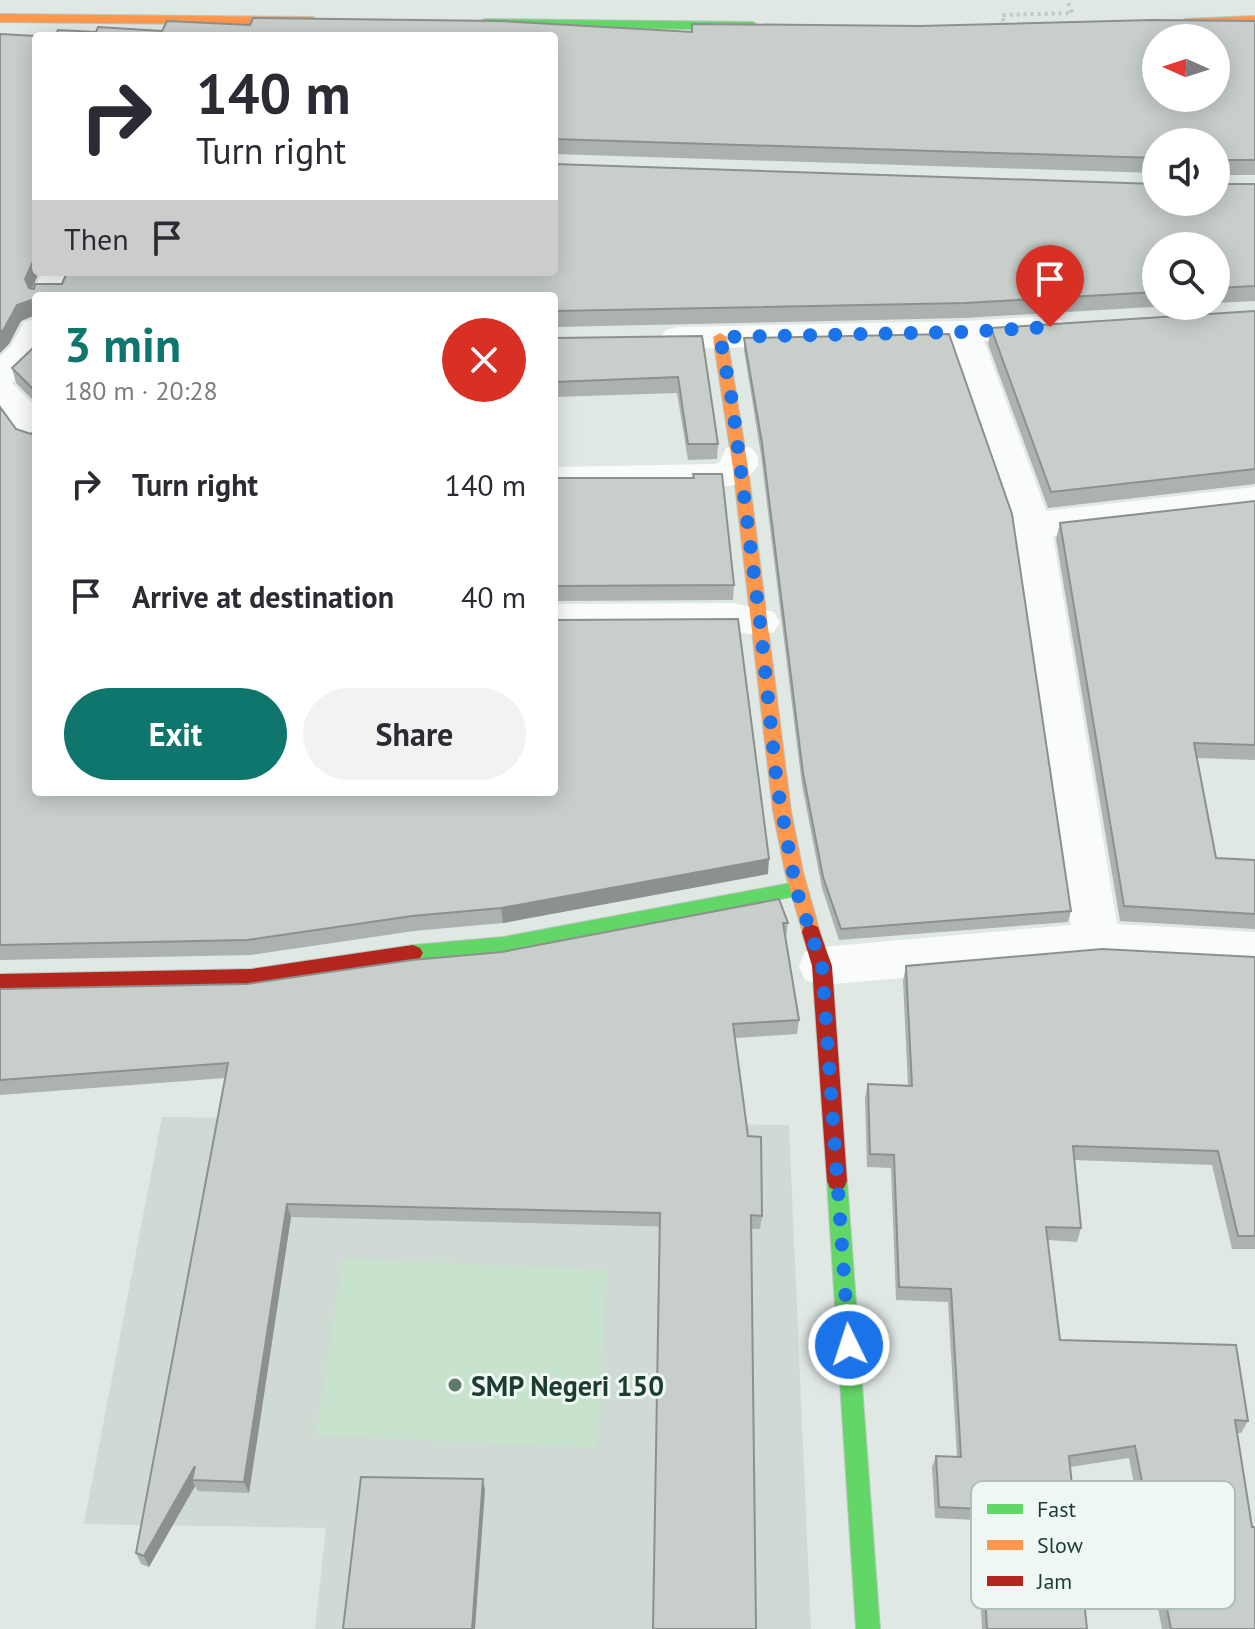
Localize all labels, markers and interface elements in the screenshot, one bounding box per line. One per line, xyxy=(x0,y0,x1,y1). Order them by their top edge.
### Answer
north arrow xyxy=(1142,24,1230,112)
map controls xyxy=(1142,24,1230,320)
text: 140 m xyxy=(196,57,351,129)
icon: right xyxy=(64,64,168,168)
text: Turn right xyxy=(196,127,346,174)
button: sound xyxy=(1142,128,1230,216)
icon: arrive xyxy=(145,216,189,260)
text: Then xyxy=(64,219,129,258)
button: search xyxy=(1142,232,1230,320)
pin xyxy=(1016,245,1084,327)
icon: arrive xyxy=(1028,257,1072,301)
text: 3 min xyxy=(64,313,181,375)
button: close xyxy=(442,318,526,402)
text: 180 m · 20:28 xyxy=(64,374,218,407)
icon: right xyxy=(64,462,108,506)
text: Turn right xyxy=(132,465,258,504)
text: 140 m xyxy=(445,465,526,504)
icon: arrive xyxy=(64,574,108,618)
text: Arrive at destination xyxy=(132,577,394,616)
text: 40 m xyxy=(461,577,526,616)
button: Exit xyxy=(64,688,287,780)
button: Share xyxy=(303,688,526,780)
position arrow xyxy=(807,1303,891,1387)
place label: SMP Negeri 150 xyxy=(471,1367,664,1404)
marker: SMP Negeri 150 xyxy=(446,1376,464,1394)
legend xyxy=(971,1481,1235,1609)
text: Fast xyxy=(1037,1495,1077,1523)
text: Slow xyxy=(1037,1531,1083,1559)
text: Jam xyxy=(1036,1567,1072,1595)

